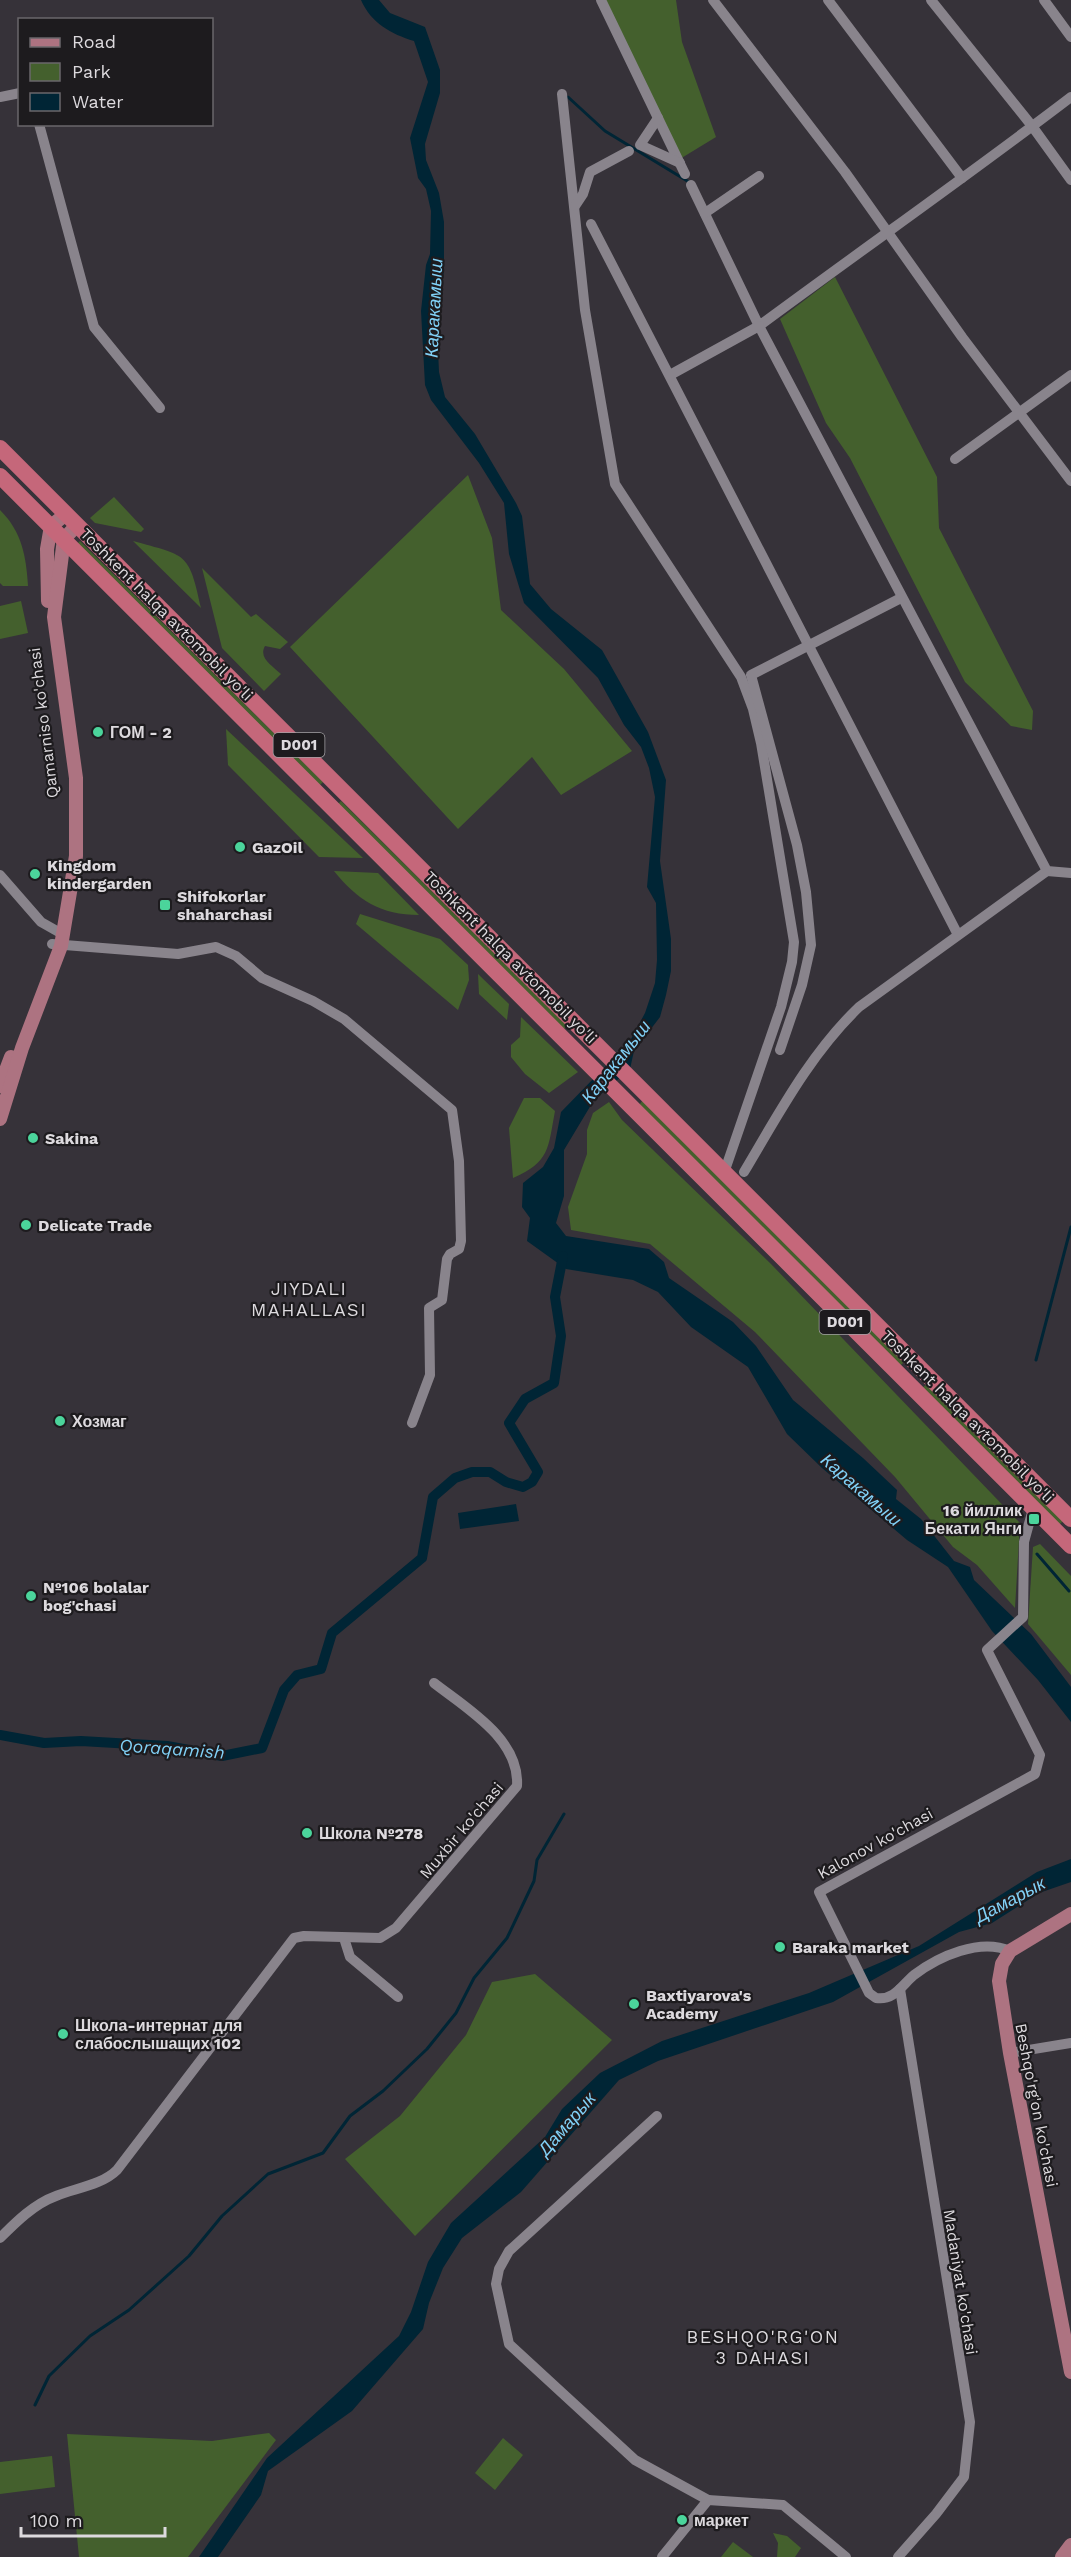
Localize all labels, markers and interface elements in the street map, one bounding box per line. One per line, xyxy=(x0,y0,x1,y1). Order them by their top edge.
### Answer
legend xyxy=(18,18,213,126)
text: Road xyxy=(72,31,116,52)
text: Park xyxy=(72,61,111,82)
text: Water xyxy=(72,91,124,112)
water label: Каракамыш xyxy=(420,258,447,358)
street label: Toshkent halqa avtomobil yo'li xyxy=(76,524,257,705)
street label: Qamarniso ko'chasi xyxy=(25,647,62,799)
place label: ГОМ - 2 xyxy=(110,723,172,742)
marker: ГОМ - 2 xyxy=(91,725,105,739)
road number: D001 xyxy=(274,733,324,757)
place label: GazOil xyxy=(252,838,303,857)
marker: GazOil xyxy=(233,840,247,854)
place label: Kingdom kindergarden xyxy=(47,856,152,893)
marker: Kingdom kindergarden xyxy=(28,867,42,881)
street label: Toshkent halqa avtomobil yo'li xyxy=(420,867,601,1048)
place label: Shifokorlar shaharchasi xyxy=(177,887,272,924)
marker: Shifokorlar shaharchasi xyxy=(158,898,172,912)
water label: Каракамыш xyxy=(577,1016,655,1107)
place label: Sakina xyxy=(45,1129,99,1148)
marker: Sakina xyxy=(26,1131,40,1145)
place label: Delicate Trade xyxy=(38,1216,152,1235)
marker: Delicate Trade xyxy=(19,1218,33,1232)
district label: JIYDALI MAHALLASI xyxy=(251,1278,367,1320)
road number: D001 xyxy=(820,1310,870,1334)
street label: Toshkent halqa avtomobil yo'li xyxy=(877,1326,1058,1507)
place label: Хозмаг xyxy=(72,1412,127,1431)
marker: Хозмаг xyxy=(53,1414,67,1428)
water label: Каракамыш xyxy=(817,1449,906,1530)
place label: 16 йиллик Бекати Янги xyxy=(925,1501,1023,1538)
marker: 16 йиллик Бекати Янги xyxy=(1027,1512,1041,1526)
place label: №106 bolalar bog'chasi xyxy=(43,1578,149,1615)
marker: №106 bolalar bog'chasi xyxy=(24,1589,38,1603)
water label: Qoraqamish xyxy=(119,1734,225,1763)
street label: Muxbir ko'chasi xyxy=(416,1778,507,1882)
street label: Kalonov ko'chasi xyxy=(814,1804,936,1883)
place label: Школа №278 xyxy=(319,1824,423,1843)
marker: Школа №278 xyxy=(300,1826,314,1840)
water label: Дамарык xyxy=(969,1872,1050,1928)
place label: Baraka market xyxy=(792,1938,909,1957)
marker: Baraka market xyxy=(773,1940,787,1954)
place label: Baxtiyarova's Academy xyxy=(646,1986,752,2023)
marker: Baxtiyarova's Academy xyxy=(627,1997,641,2011)
place label: Школа-интернат для слабослышащих 102 xyxy=(75,2016,242,2053)
street label: Beshqo'rg'on ko'chasi xyxy=(1011,2022,1062,2189)
marker: Школа-интернат для слабослышащих 102 xyxy=(56,2027,70,2041)
water label: Дамарык xyxy=(532,2087,601,2161)
street label: Madaniyat ko'chasi xyxy=(940,2208,981,2356)
district label: BESHQO'RG'ON 3 DAHASI xyxy=(687,2326,839,2368)
scale bar xyxy=(21,2500,165,2538)
text: 100 m xyxy=(30,2510,83,2531)
place label: маркет xyxy=(694,2511,749,2530)
marker: маркет xyxy=(675,2513,689,2527)

